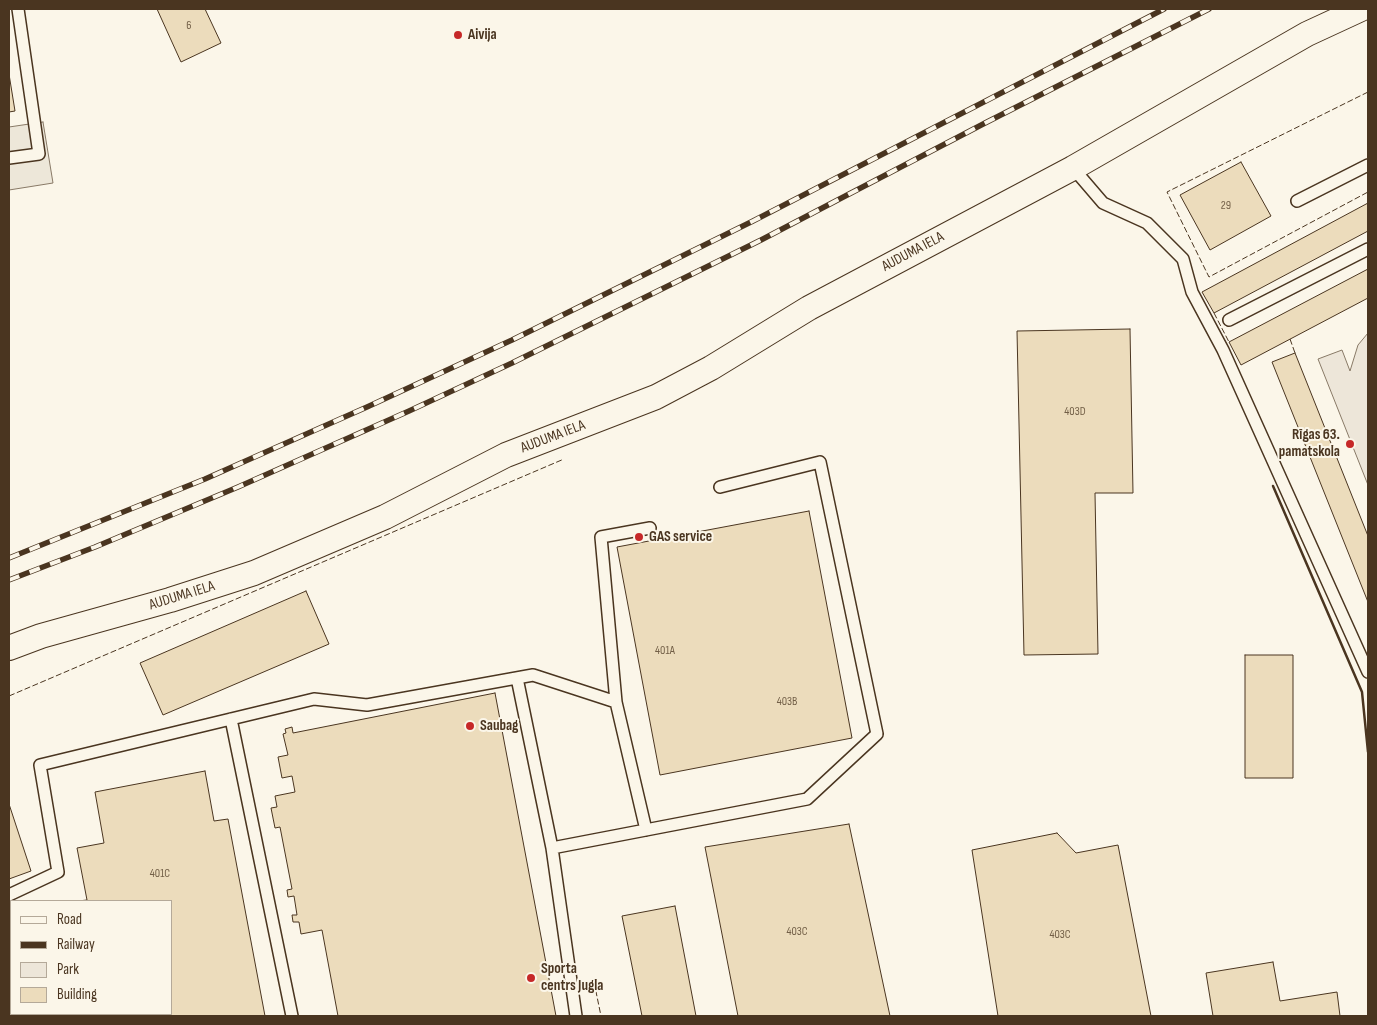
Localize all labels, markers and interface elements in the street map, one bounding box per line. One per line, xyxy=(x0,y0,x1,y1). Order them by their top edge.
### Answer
house number: 6 xyxy=(186,19,192,33)
place label: Aivija xyxy=(468,26,497,44)
marker: Aivija xyxy=(452,29,464,41)
house number: 29 xyxy=(1221,199,1231,213)
street label: AUDUMA IELA xyxy=(879,228,947,276)
house number: 403D xyxy=(1064,405,1086,419)
street label: AUDUMA IELA xyxy=(518,416,588,458)
place label: Rīgas 63. pamatskola xyxy=(1279,426,1340,461)
marker: Rīgas 63. pamatskola xyxy=(1344,438,1356,450)
place label: GAS service xyxy=(649,528,712,546)
marker: GAS service xyxy=(633,531,645,543)
street label: AUDUMA IELA xyxy=(147,578,217,614)
house number: 401A xyxy=(655,644,675,658)
house number: 403B xyxy=(777,695,797,709)
place label: Saubag xyxy=(480,717,518,735)
marker: Saubag xyxy=(464,720,476,732)
house number: 401C xyxy=(150,867,170,881)
legend xyxy=(10,900,172,1015)
text: Road xyxy=(57,910,82,929)
house number: 403C xyxy=(786,925,808,939)
house number: 403C xyxy=(1049,928,1071,942)
text: Railway xyxy=(57,935,95,954)
text: Park xyxy=(57,960,79,979)
place label: Sporta centrs Jugla xyxy=(541,960,603,995)
marker: Sporta centrs Jugla xyxy=(525,972,537,984)
text: Building xyxy=(57,985,97,1004)

